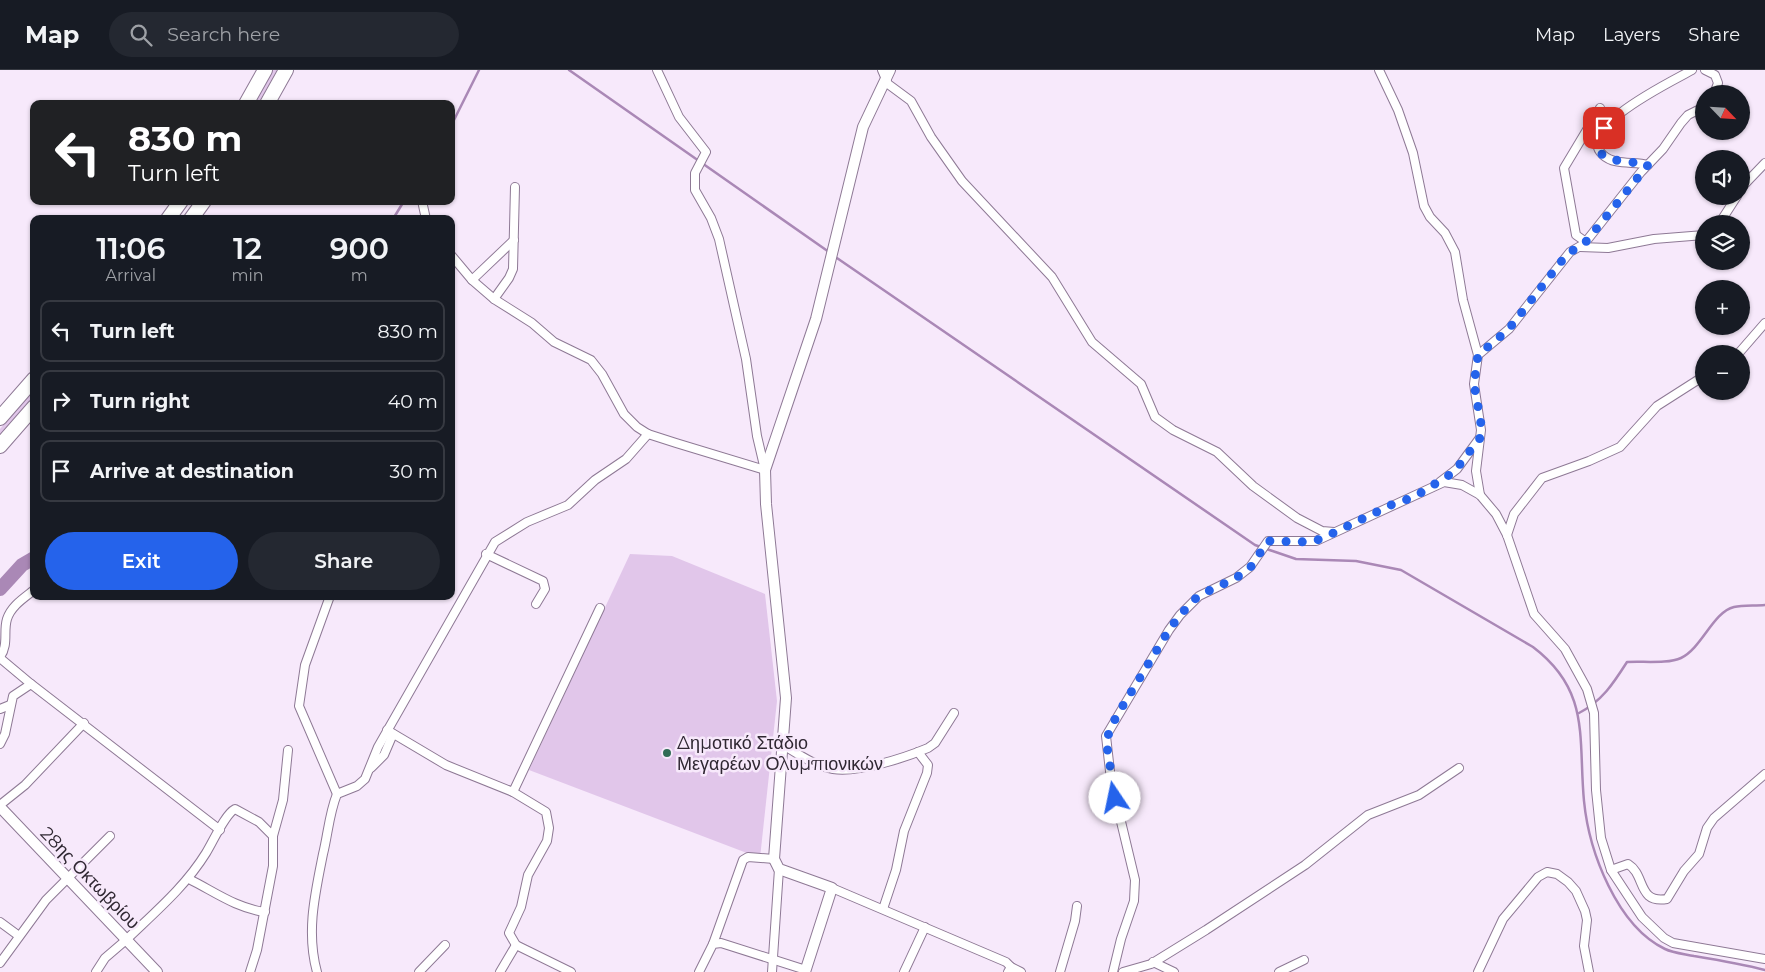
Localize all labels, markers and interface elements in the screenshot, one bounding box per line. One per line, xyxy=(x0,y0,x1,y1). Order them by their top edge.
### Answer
search box xyxy=(109,12,459,57)
text: Map xyxy=(25,20,79,49)
icon: search xyxy=(127,21,155,49)
text: Search here xyxy=(167,23,280,46)
text: Map xyxy=(1535,24,1575,46)
text: Layers xyxy=(1603,24,1660,46)
text: Share xyxy=(1688,24,1740,46)
north arrow xyxy=(1695,85,1750,140)
map controls xyxy=(1695,85,1750,400)
pin xyxy=(1583,107,1625,149)
icon: arrive xyxy=(1590,114,1618,142)
text: 830 m xyxy=(128,117,242,160)
icon: left xyxy=(45,120,110,185)
button: sound xyxy=(1695,150,1750,205)
text: Turn left xyxy=(128,160,220,187)
button: layers xyxy=(1695,215,1750,270)
text: 11:06 xyxy=(96,230,165,267)
text: 12 xyxy=(233,230,262,267)
text: 900 xyxy=(330,230,389,267)
text: Arrival xyxy=(105,266,156,285)
text: min xyxy=(231,266,264,285)
text: m xyxy=(351,266,368,285)
button: + xyxy=(1695,280,1750,335)
icon: left xyxy=(47,317,75,345)
text: Turn left xyxy=(90,320,175,343)
text: 830 m xyxy=(377,320,438,343)
button: − xyxy=(1695,345,1750,400)
icon: right xyxy=(47,387,75,415)
text: Turn right xyxy=(90,390,190,413)
text: 40 m xyxy=(388,390,438,413)
icon: arrive xyxy=(47,457,75,485)
text: Arrive at destination xyxy=(90,460,294,483)
text: 30 m xyxy=(390,460,438,483)
button: Exit xyxy=(45,532,238,590)
button: Share xyxy=(248,532,440,590)
place label: Δημοτικό Στάδιο Μεγαρέων Ολυμπιονικών xyxy=(677,732,883,775)
marker: Δημοτικό Στάδιο Μεγαρέων Ολυμπιονικών xyxy=(661,747,673,759)
position arrow xyxy=(1088,771,1140,823)
street label: 28ης Οκτωβρίου xyxy=(36,822,144,934)

